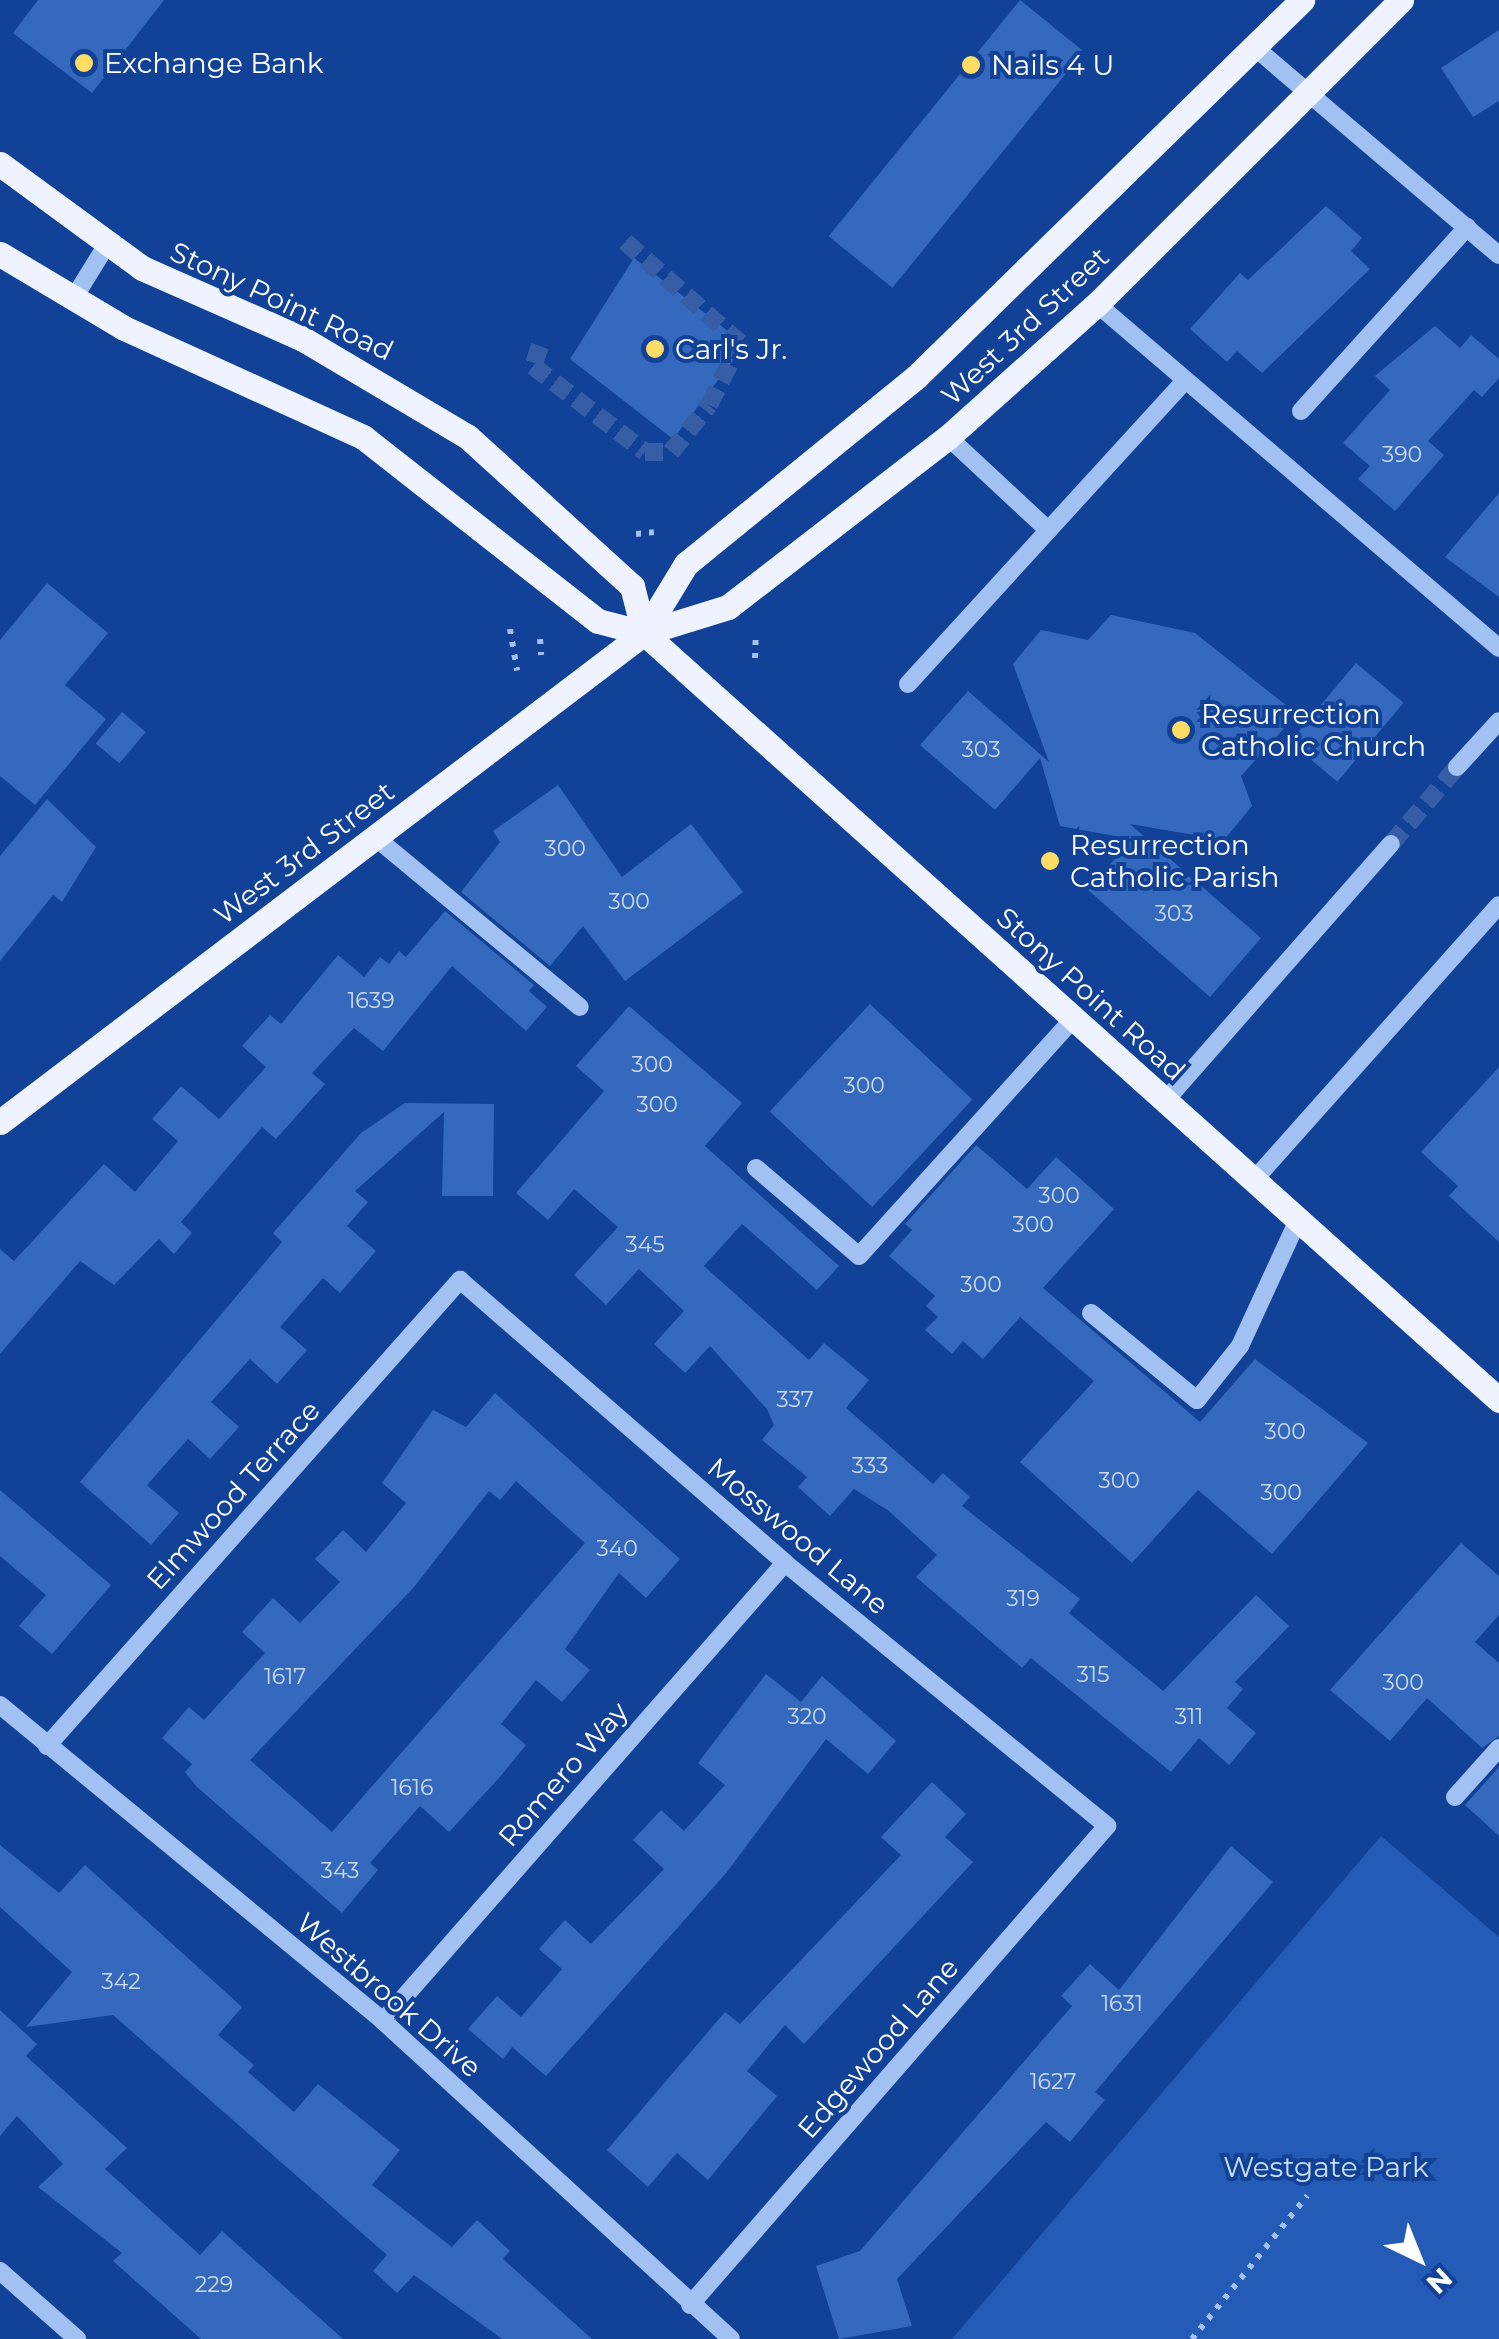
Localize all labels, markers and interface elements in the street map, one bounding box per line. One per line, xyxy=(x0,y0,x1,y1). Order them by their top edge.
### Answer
place label: Exchange Bank xyxy=(104,46,323,80)
place label: Nails 4 U xyxy=(991,48,1114,82)
marker: Exchange Bank xyxy=(73,52,95,74)
marker: Nails 4 U xyxy=(960,54,982,76)
street label: Stony Point Road xyxy=(165,235,399,367)
street label: West 3rd Street xyxy=(934,240,1116,412)
place label: Carl's Jr. xyxy=(675,332,787,366)
marker: Carl's Jr. xyxy=(644,338,666,360)
house number: 390 xyxy=(1382,442,1422,468)
place label: Resurrection Catholic Church xyxy=(1201,697,1426,763)
marker: Resurrection Catholic Church xyxy=(1170,719,1192,741)
house number: 303 xyxy=(961,737,1001,763)
street label: West 3rd Street xyxy=(207,774,401,932)
place label: Resurrection Catholic Parish xyxy=(1070,828,1280,894)
house number: 300 xyxy=(544,836,586,862)
marker: Resurrection Catholic Parish xyxy=(1039,850,1061,872)
house number: 300 xyxy=(608,889,650,915)
street label: Stony Point Road xyxy=(990,900,1192,1088)
house number: 303 xyxy=(1154,901,1194,927)
house number: 1639 xyxy=(347,988,395,1014)
house number: 300 xyxy=(631,1052,673,1078)
house number: 300 xyxy=(843,1073,885,1099)
house number: 300 xyxy=(636,1092,678,1118)
house number: 300 xyxy=(1038,1183,1080,1209)
house number: 300 xyxy=(1012,1212,1054,1238)
house number: 345 xyxy=(625,1232,665,1258)
house number: 300 xyxy=(960,1272,1002,1298)
house number: 337 xyxy=(776,1387,814,1413)
street label: Elmwood Terrace xyxy=(139,1394,327,1596)
house number: 300 xyxy=(1264,1419,1306,1445)
street label: Mosswood Lane xyxy=(701,1451,895,1621)
house number: 333 xyxy=(851,1453,889,1479)
house number: 300 xyxy=(1098,1468,1140,1494)
house number: 300 xyxy=(1260,1480,1302,1506)
house number: 340 xyxy=(596,1536,638,1562)
house number: 319 xyxy=(1006,1586,1040,1612)
house number: 315 xyxy=(1077,1662,1109,1688)
house number: 1617 xyxy=(264,1664,306,1690)
house number: 300 xyxy=(1382,1670,1424,1696)
street label: Romero Way xyxy=(491,1695,635,1853)
house number: 320 xyxy=(787,1704,827,1730)
house number: 311 xyxy=(1175,1704,1203,1730)
house number: 1616 xyxy=(391,1775,433,1801)
house number: 343 xyxy=(320,1858,360,1884)
street label: Westbrook Drive xyxy=(290,1906,488,2084)
street label: Edgewood Lane xyxy=(791,1951,965,2145)
house number: 342 xyxy=(101,1969,141,1995)
house number: 1631 xyxy=(1101,1991,1143,2017)
house number: 1627 xyxy=(1030,2069,1076,2095)
park label: Westgate Park xyxy=(1223,2150,1429,2184)
north arrow xyxy=(1369,2209,1469,2309)
text: N xyxy=(1420,2261,1459,2301)
house number: 229 xyxy=(195,2272,233,2298)

